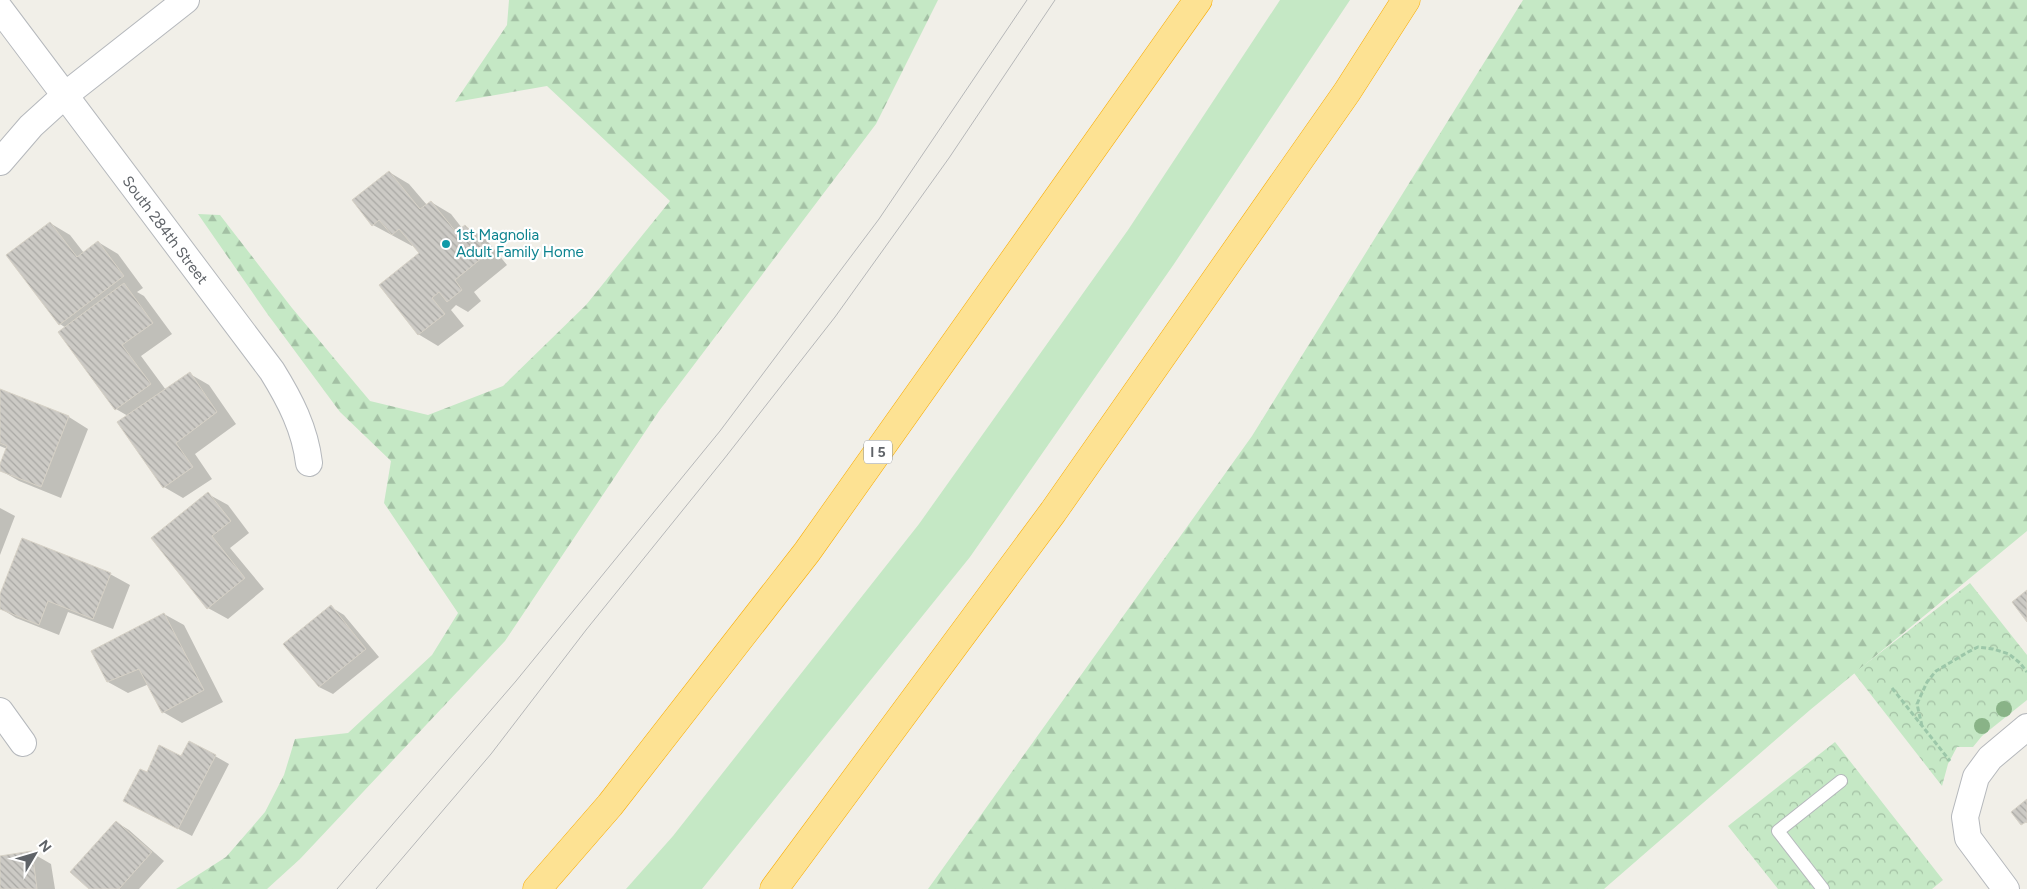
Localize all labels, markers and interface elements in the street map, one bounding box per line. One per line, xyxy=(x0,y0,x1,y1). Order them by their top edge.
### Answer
street label: South 284th Street xyxy=(118,172,212,288)
place label: 1st Magnolia Adult Family Home xyxy=(456,226,584,261)
marker: 1st Magnolia Adult Family Home xyxy=(440,238,452,250)
road number: I 5 xyxy=(864,441,892,464)
north arrow xyxy=(10,829,60,879)
text: N xyxy=(35,837,55,856)

